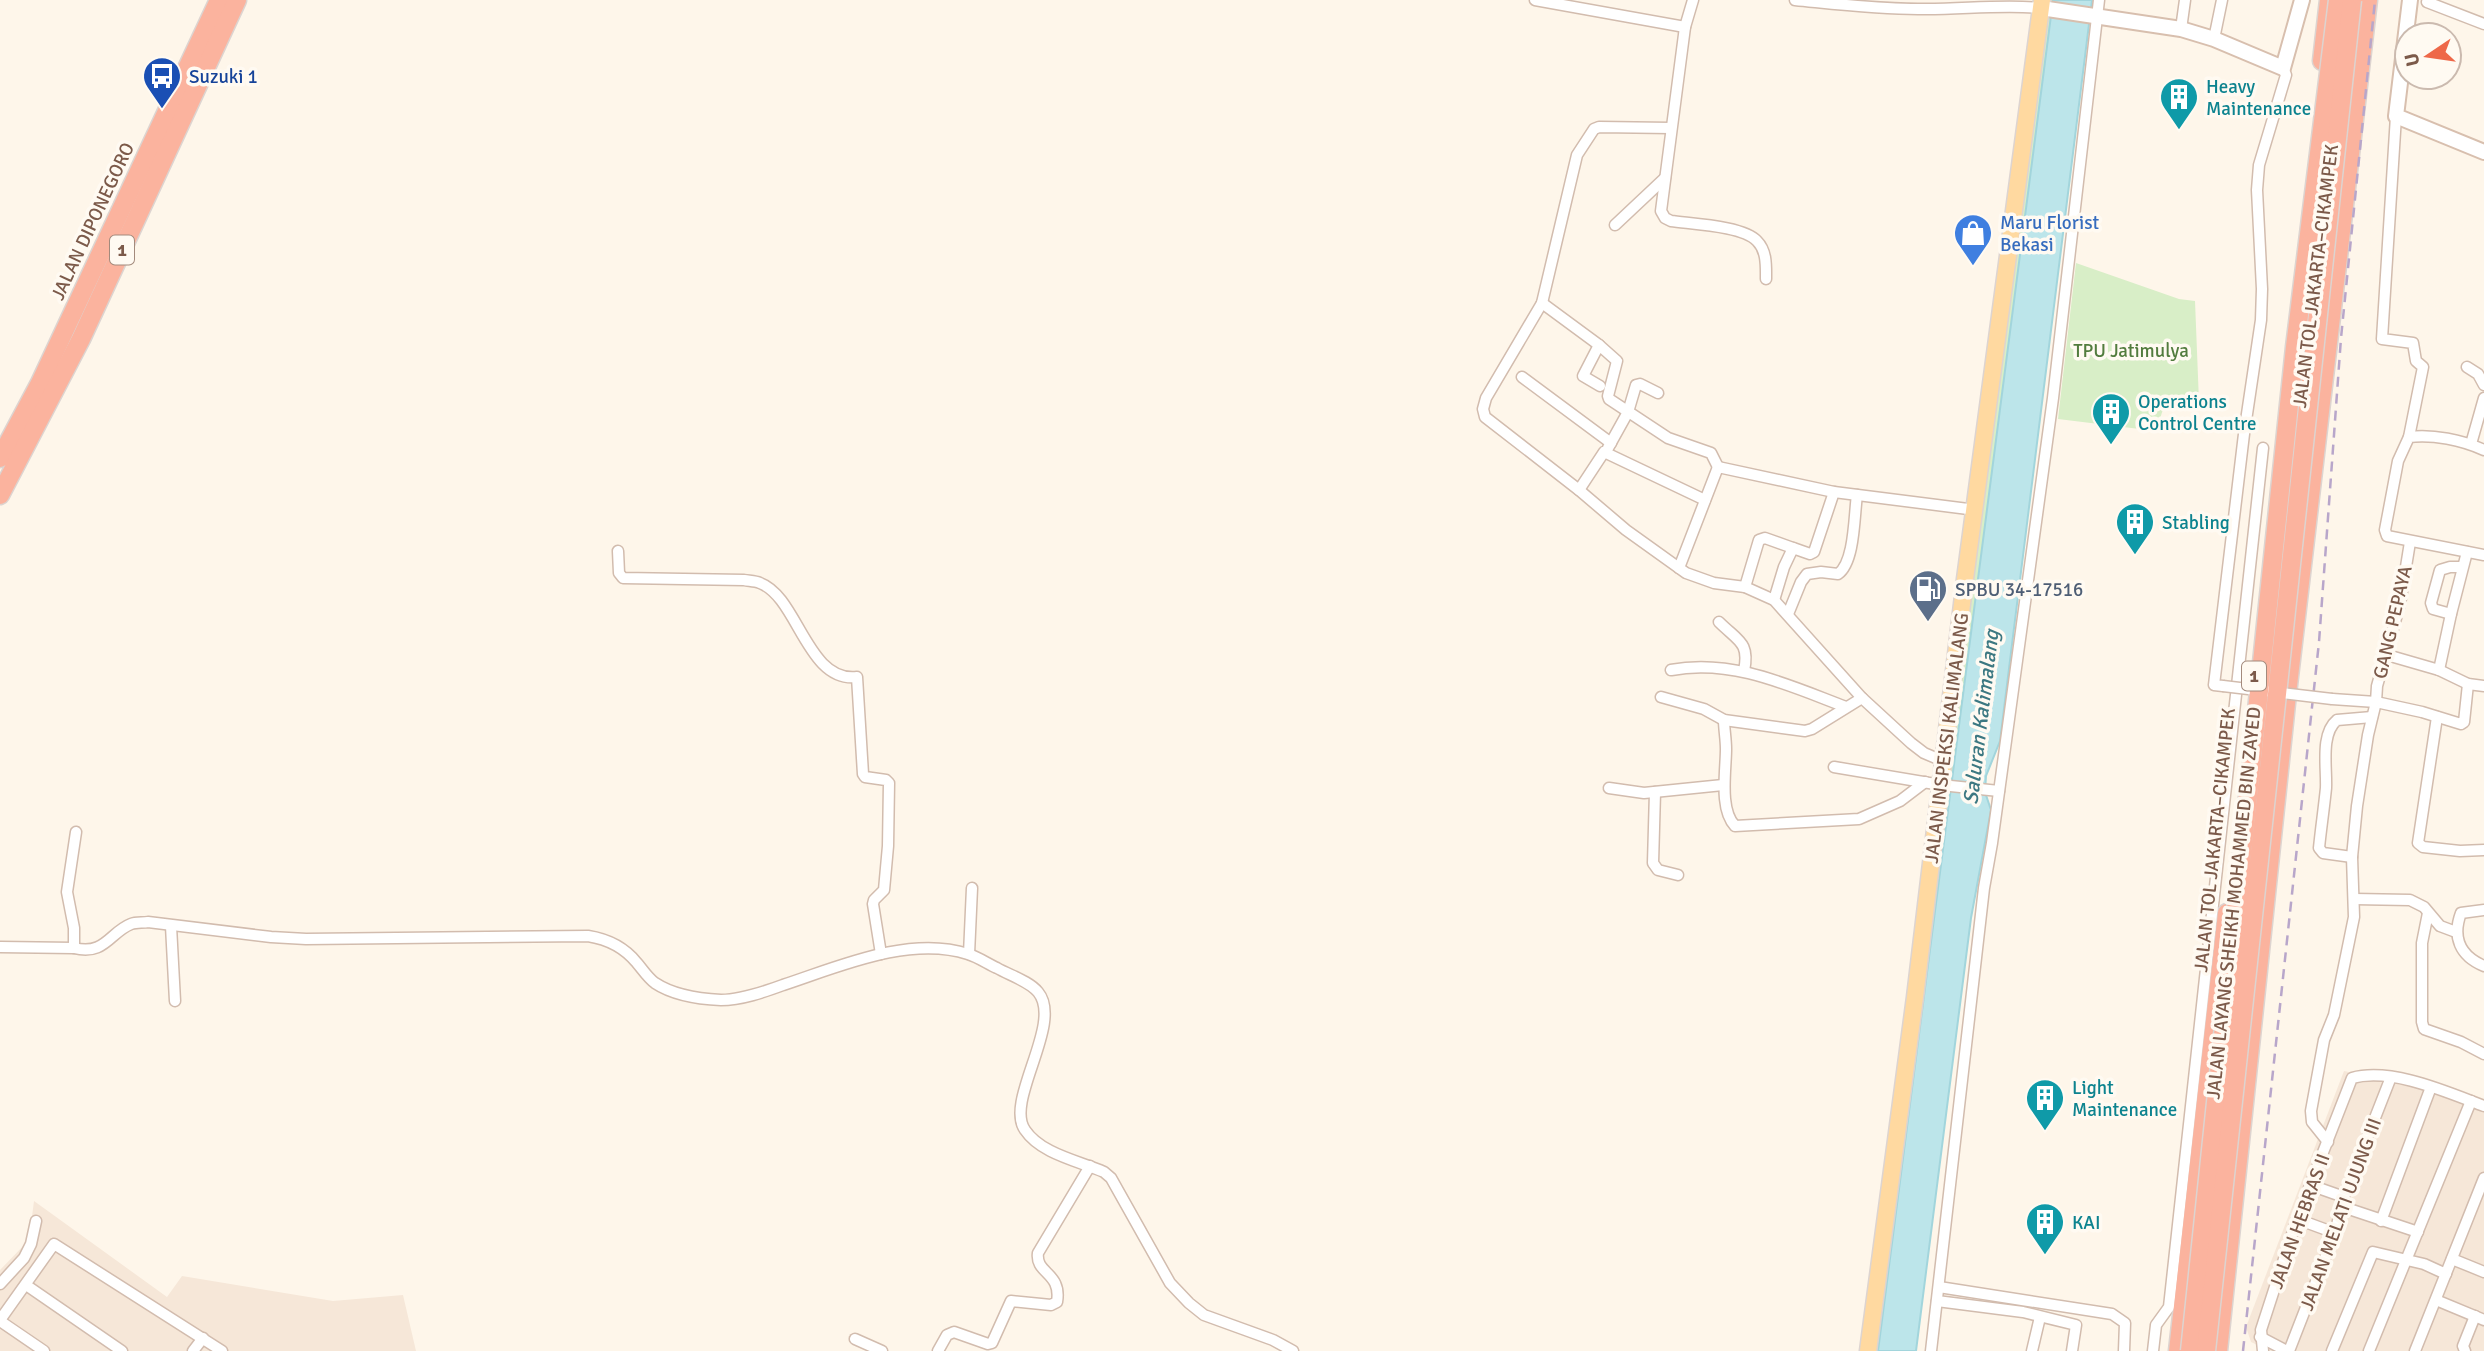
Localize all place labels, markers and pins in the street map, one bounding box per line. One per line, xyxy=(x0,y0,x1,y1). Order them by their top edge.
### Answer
bus stop icon: Suzuki 1 xyxy=(141,55,183,110)
place label: Suzuki 1 xyxy=(189,65,258,89)
place label: Heavy Maintenance xyxy=(2206,75,2311,121)
building icon: Heavy Maintenance xyxy=(2158,76,2200,131)
place label: Maru Florist Bekasi xyxy=(2000,211,2099,257)
shop icon: Maru Florist Bekasi xyxy=(1952,212,1994,267)
place label: Operations Control Centre xyxy=(2138,390,2257,436)
building icon: Operations Control Centre xyxy=(2090,391,2132,446)
building icon: Stabling xyxy=(2114,501,2156,556)
place label: Stabling xyxy=(2162,511,2230,535)
fuel station icon: SPBU 34-17516 xyxy=(1907,568,1949,623)
place label: SPBU 34-17516 xyxy=(1955,578,2083,602)
place label: Light Maintenance xyxy=(2072,1076,2177,1122)
building icon: Light Maintenance xyxy=(2024,1077,2066,1132)
building icon: KAI xyxy=(2024,1201,2066,1256)
place label: KAI xyxy=(2072,1211,2101,1235)

